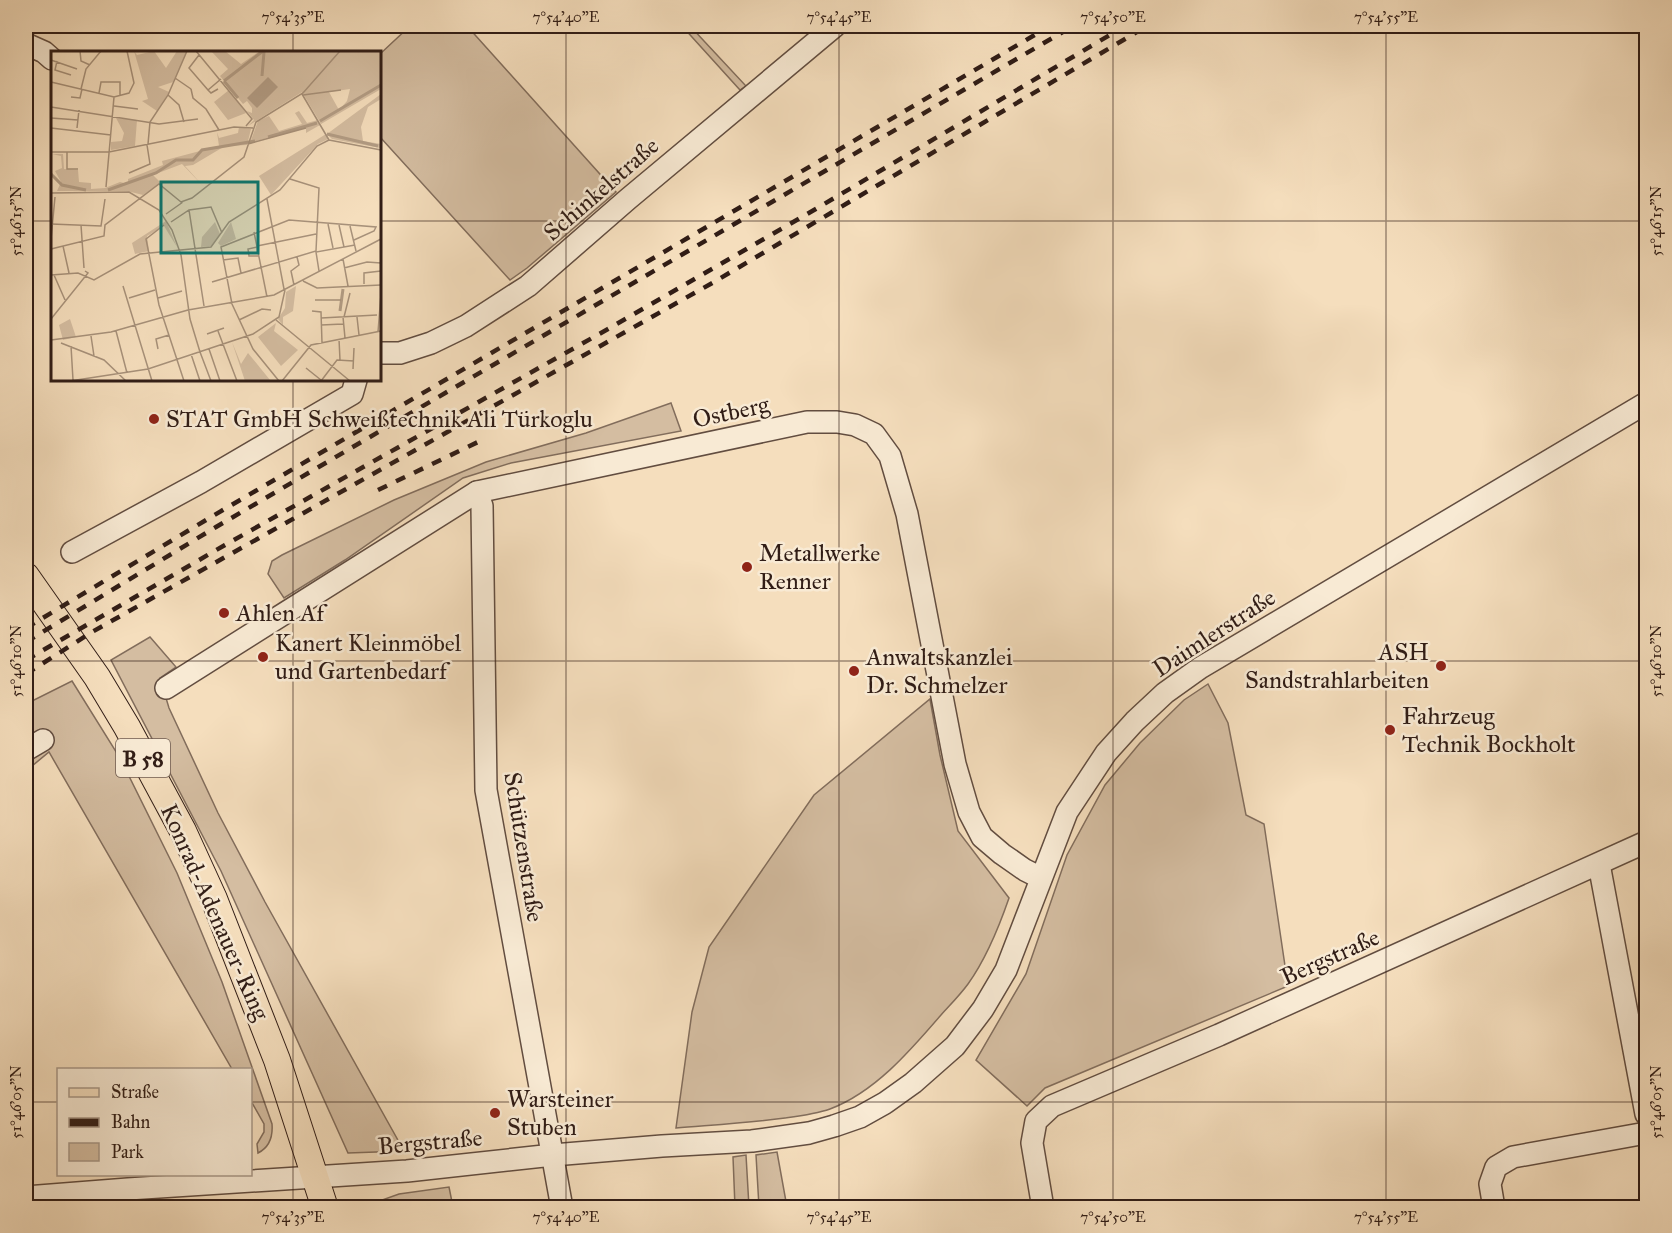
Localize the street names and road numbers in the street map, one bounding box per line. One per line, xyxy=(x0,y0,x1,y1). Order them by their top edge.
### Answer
street label: Schinkelstraße xyxy=(537,131,665,247)
street label: Ostberg xyxy=(690,389,773,435)
street label: Daimlerstraße xyxy=(1147,582,1281,684)
road number: B 58 xyxy=(116,739,170,777)
street label: Schützenstraße xyxy=(497,770,551,924)
street label: Konrad-Adenauer-Ring xyxy=(154,799,277,1025)
street label: Bergstraße xyxy=(1276,922,1384,992)
street label: Bergstraße xyxy=(376,1122,484,1162)

